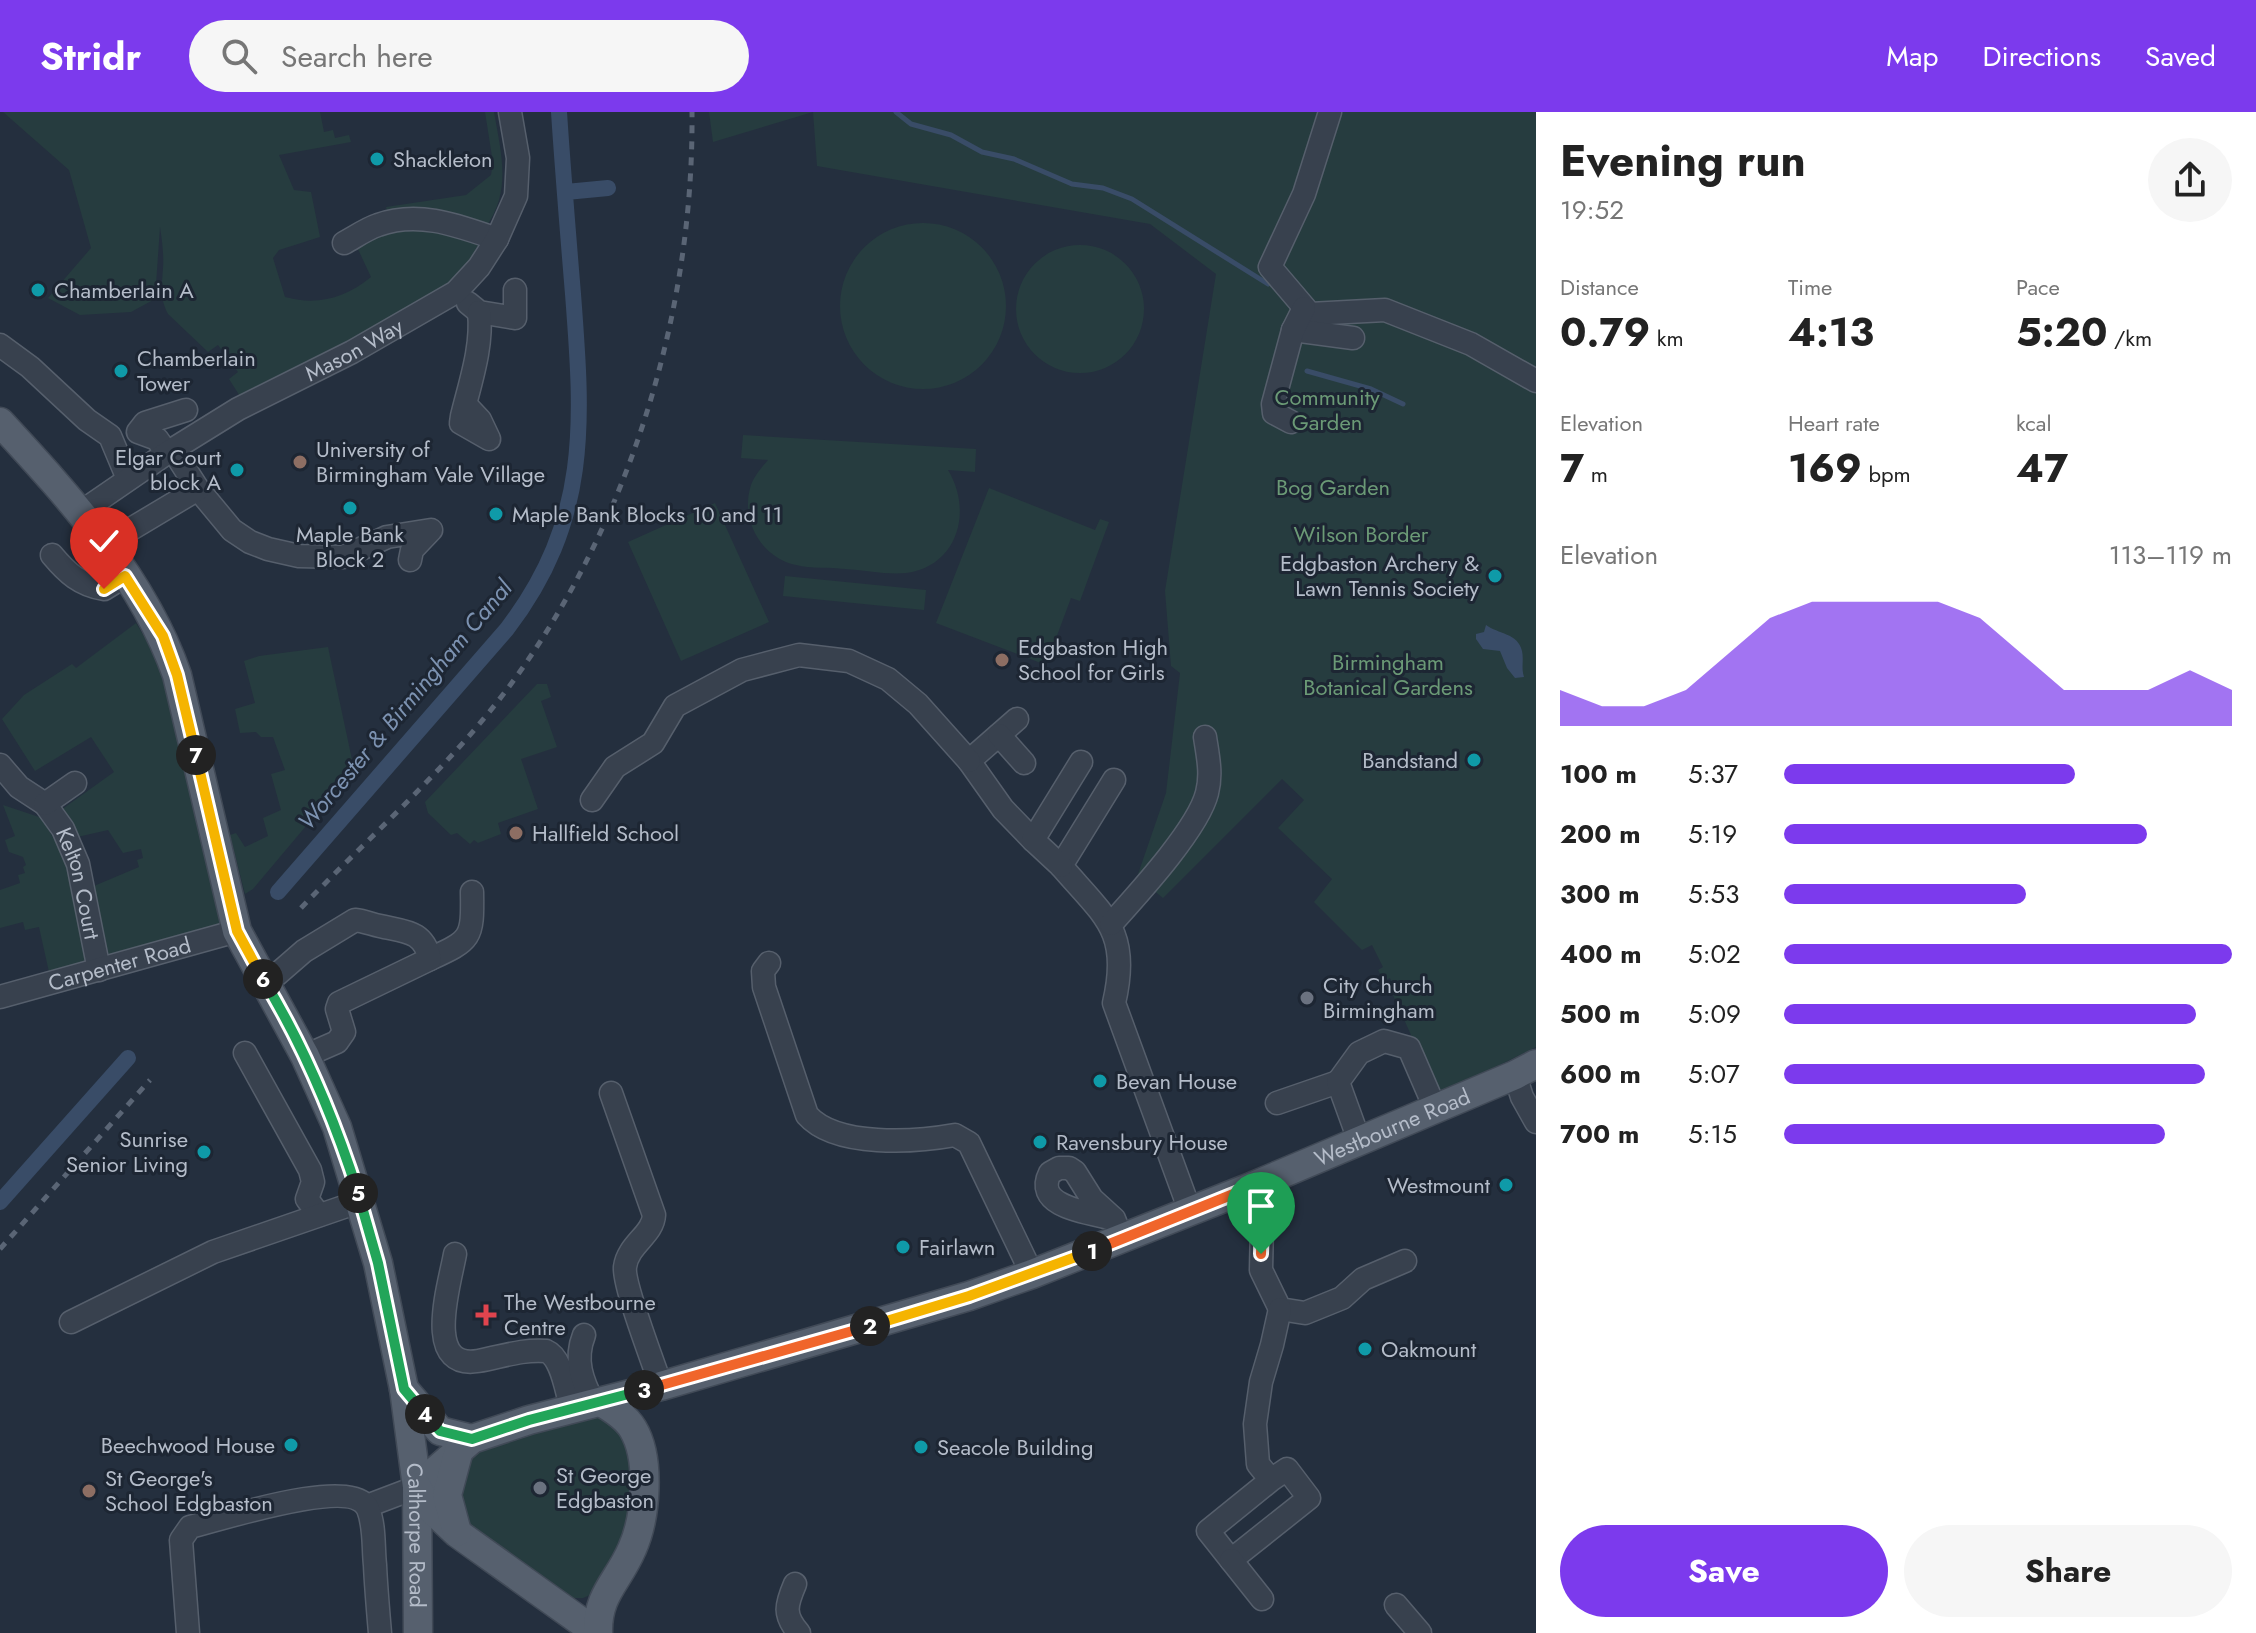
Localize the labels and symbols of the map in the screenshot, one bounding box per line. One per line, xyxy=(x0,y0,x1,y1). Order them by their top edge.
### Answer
place label: Shackleton xyxy=(393,143,493,175)
marker: Shackleton xyxy=(368,150,386,168)
place label: Chamberlain A xyxy=(54,274,194,306)
marker: Chamberlain A xyxy=(29,281,47,299)
street label: Mason Way xyxy=(299,310,409,389)
place label: Chamberlain Tower xyxy=(137,342,256,399)
marker: Chamberlain Tower xyxy=(112,362,130,380)
park label: Community Garden xyxy=(1274,381,1380,438)
place label: University of Birmingham Vale Village xyxy=(316,433,545,490)
place label: Elgar Court block A xyxy=(115,441,222,498)
marker: University of Birmingham Vale Village xyxy=(291,453,309,471)
marker: Elgar Court block A xyxy=(228,461,246,479)
park label: Bog Garden xyxy=(1276,471,1390,503)
place label: Maple Bank Blocks 10 and 11 xyxy=(512,498,782,530)
marker: Maple Bank Block 2 xyxy=(341,499,359,517)
marker: Maple Bank Blocks 10 and 11 xyxy=(487,505,505,523)
pin xyxy=(70,507,138,589)
place label: Maple Bank Block 2 xyxy=(296,518,404,575)
park label: Wilson Border xyxy=(1294,518,1429,550)
place label: Edgbaston Archery & Lawn Tennis Society xyxy=(1280,547,1479,604)
marker: Edgbaston Archery & Lawn Tennis Society xyxy=(1486,567,1504,585)
water label: Worcester & Birmingham Canal xyxy=(289,571,521,838)
place label: Edgbaston High School for Girls xyxy=(1018,631,1168,688)
park label: Birmingham Botanical Gardens xyxy=(1303,646,1473,703)
marker: Edgbaston High School for Girls xyxy=(993,651,1011,669)
pin: 7 xyxy=(176,735,216,775)
place label: Bandstand xyxy=(1362,744,1458,776)
marker: Bandstand xyxy=(1465,751,1483,769)
place label: Hallfield School xyxy=(532,817,679,849)
street label: Kelton Court xyxy=(48,822,109,943)
marker: Hallfield School xyxy=(507,824,525,842)
street label: Carpenter Road xyxy=(44,929,195,999)
pin: 6 xyxy=(243,959,283,999)
place label: City Church Birmingham xyxy=(1323,969,1435,1026)
marker: City Church Birmingham xyxy=(1298,989,1316,1007)
place label: Bevan House xyxy=(1116,1065,1237,1097)
marker: Bevan House xyxy=(1091,1072,1109,1090)
street label: Westbourne Road xyxy=(1309,1080,1475,1174)
place label: Sunrise Senior Living xyxy=(66,1123,188,1180)
place label: Ravensbury House xyxy=(1056,1126,1228,1158)
marker: Ravensbury House xyxy=(1031,1133,1049,1151)
marker: Sunrise Senior Living xyxy=(195,1143,213,1161)
place label: Westmount xyxy=(1387,1169,1491,1201)
pin xyxy=(1227,1172,1295,1254)
pin: 5 xyxy=(338,1173,378,1213)
marker: Westmount xyxy=(1497,1176,1515,1194)
place label: Fairlawn xyxy=(919,1231,995,1263)
pin: 1 xyxy=(1072,1231,1112,1271)
marker: Fairlawn xyxy=(894,1238,912,1256)
place label: The Westbourne Centre xyxy=(504,1286,656,1343)
marker: The Westbourne Centre xyxy=(475,1304,497,1326)
pin: 2 xyxy=(850,1306,890,1346)
place label: Oakmount xyxy=(1381,1333,1477,1365)
marker: Oakmount xyxy=(1356,1340,1374,1358)
pin: 3 xyxy=(624,1370,664,1410)
pin: 4 xyxy=(405,1394,445,1434)
place label: Beechwood House xyxy=(101,1429,275,1461)
place label: Seacole Building xyxy=(937,1431,1093,1463)
marker: Beechwood House xyxy=(282,1436,300,1454)
marker: Seacole Building xyxy=(912,1438,930,1456)
place label: St George Edgbaston xyxy=(556,1459,654,1516)
street label: Calthorpe Road xyxy=(398,1461,434,1608)
place label: St George's School Edgbaston xyxy=(105,1462,273,1519)
marker: St George Edgbaston xyxy=(531,1479,549,1497)
marker: St George's School Edgbaston xyxy=(80,1482,98,1500)

